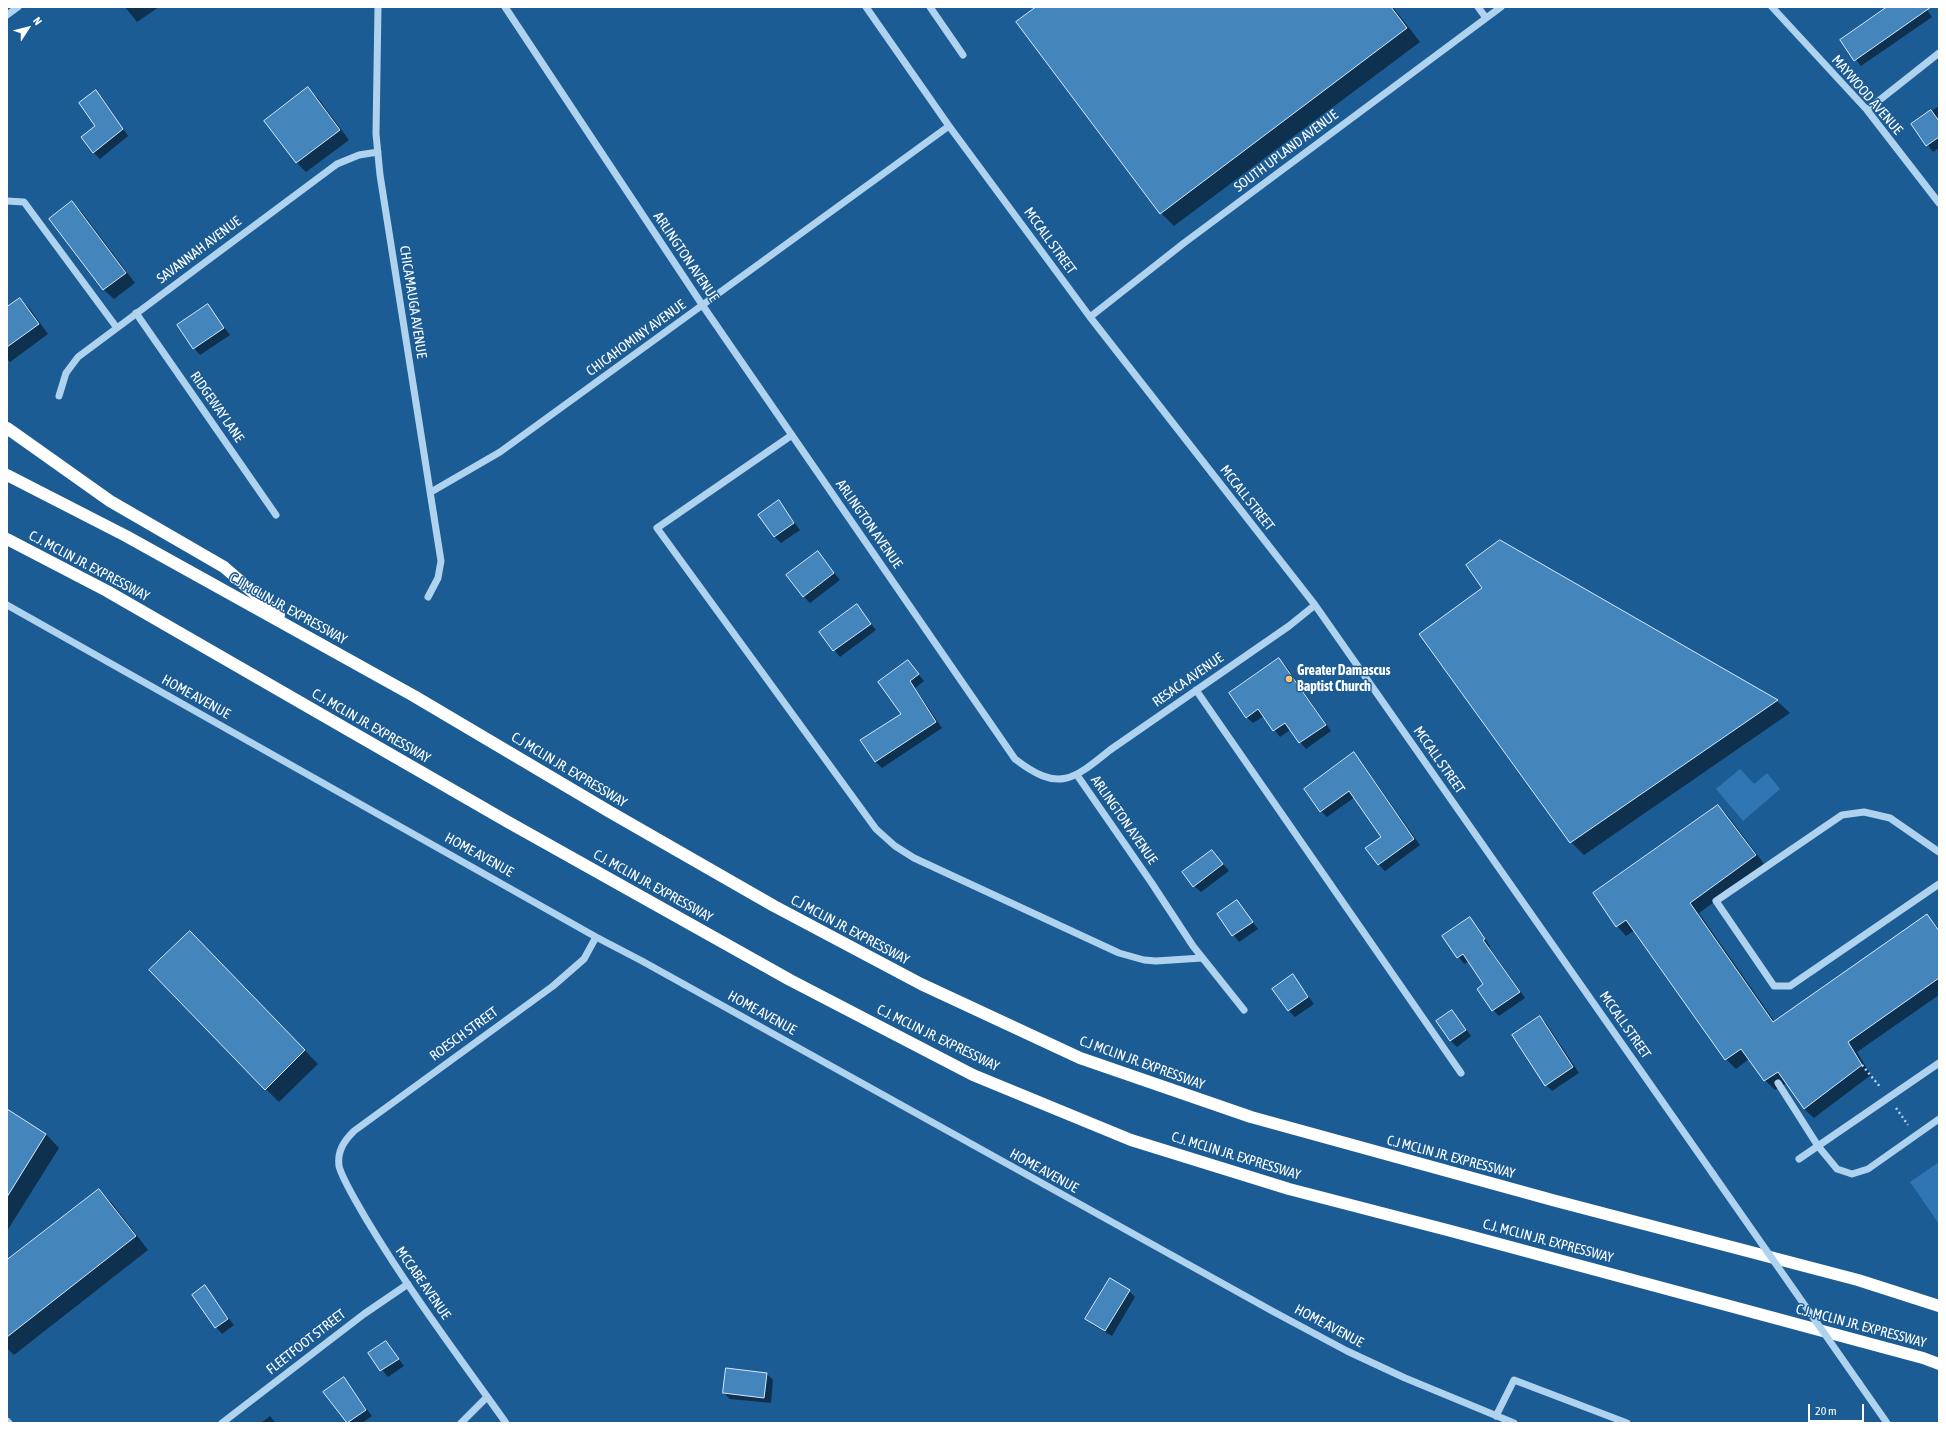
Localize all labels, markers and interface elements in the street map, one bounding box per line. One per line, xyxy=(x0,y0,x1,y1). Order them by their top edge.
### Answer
north arrow xyxy=(8,8,48,48)
text: N xyxy=(31,15,44,27)
street label: MAYWOOD AVENUE xyxy=(1828,52,1906,138)
street label: SOUTH UPLAND AVENUE xyxy=(1231,106,1341,196)
street label: MCCALL STREET xyxy=(1020,204,1080,278)
street label: ARLINGTON AVENUE xyxy=(650,209,722,305)
street label: SAVANNAH AVENUE xyxy=(154,213,244,287)
street label: CHICAMAUGA AVENUE xyxy=(396,245,430,359)
street label: CHICAHOMINY AVENUE xyxy=(583,296,689,380)
street label: RIDGEWAY LANE xyxy=(186,368,248,446)
street label: MCCALL STREET xyxy=(1216,462,1278,534)
street label: ARLINGTON AVENUE xyxy=(832,476,906,572)
street label: C.J. MCLIN JR. EXPRESSWAY xyxy=(26,527,152,605)
street label: C.J MCLIN JR. EXPRESSWAY xyxy=(226,570,350,648)
street label: RESACA AVENUE xyxy=(1149,649,1227,711)
place label: Greater Damascus Baptist Church xyxy=(1297,663,1390,696)
street label: HOME AVENUE xyxy=(159,671,233,723)
marker: Greater Damascus Baptist Church xyxy=(1284,674,1294,684)
street label: C.J. MCLIN JR. EXPRESSWAY xyxy=(309,685,433,767)
street label: MCCALL STREET xyxy=(1410,723,1468,797)
street label: C.J MCLIN JR. EXPRESSWAY xyxy=(508,729,630,811)
street label: ARLINGTON AVENUE xyxy=(1087,772,1161,868)
street label: HOME AVENUE xyxy=(442,829,516,881)
street label: C.J. MCLIN JR. EXPRESSWAY xyxy=(590,846,716,926)
street label: C.J MCLIN JR. EXPRESSWAY xyxy=(788,892,912,968)
street label: HOME AVENUE xyxy=(725,987,799,1039)
street label: MCCALL STREET xyxy=(1596,988,1654,1062)
street label: C.J. MCLIN JR. EXPRESSWAY xyxy=(874,1001,1002,1075)
street label: ROESCH STREET xyxy=(427,1004,501,1064)
street label: C.J MCLIN JR. EXPRESSWAY xyxy=(1077,1033,1207,1093)
street label: C.J. MCLIN JR. EXPRESSWAY xyxy=(1169,1128,1303,1184)
street label: C.J MCLIN JR. EXPRESSWAY xyxy=(1385,1132,1517,1182)
street label: HOME AVENUE xyxy=(1007,1145,1081,1197)
street label: C.J. MCLIN JR. EXPRESSWAY xyxy=(1481,1216,1615,1266)
street label: MCCABE AVENUE xyxy=(392,1243,454,1323)
street label: HOME AVENUE xyxy=(1292,1301,1366,1351)
street label: C.J. MCLIN JR. EXPRESSWAY xyxy=(1794,1301,1928,1351)
street label: FLEETFOOT STREET xyxy=(263,1306,349,1378)
scale bar xyxy=(1810,1396,1866,1422)
text: 20 m xyxy=(1815,1404,1837,1418)

